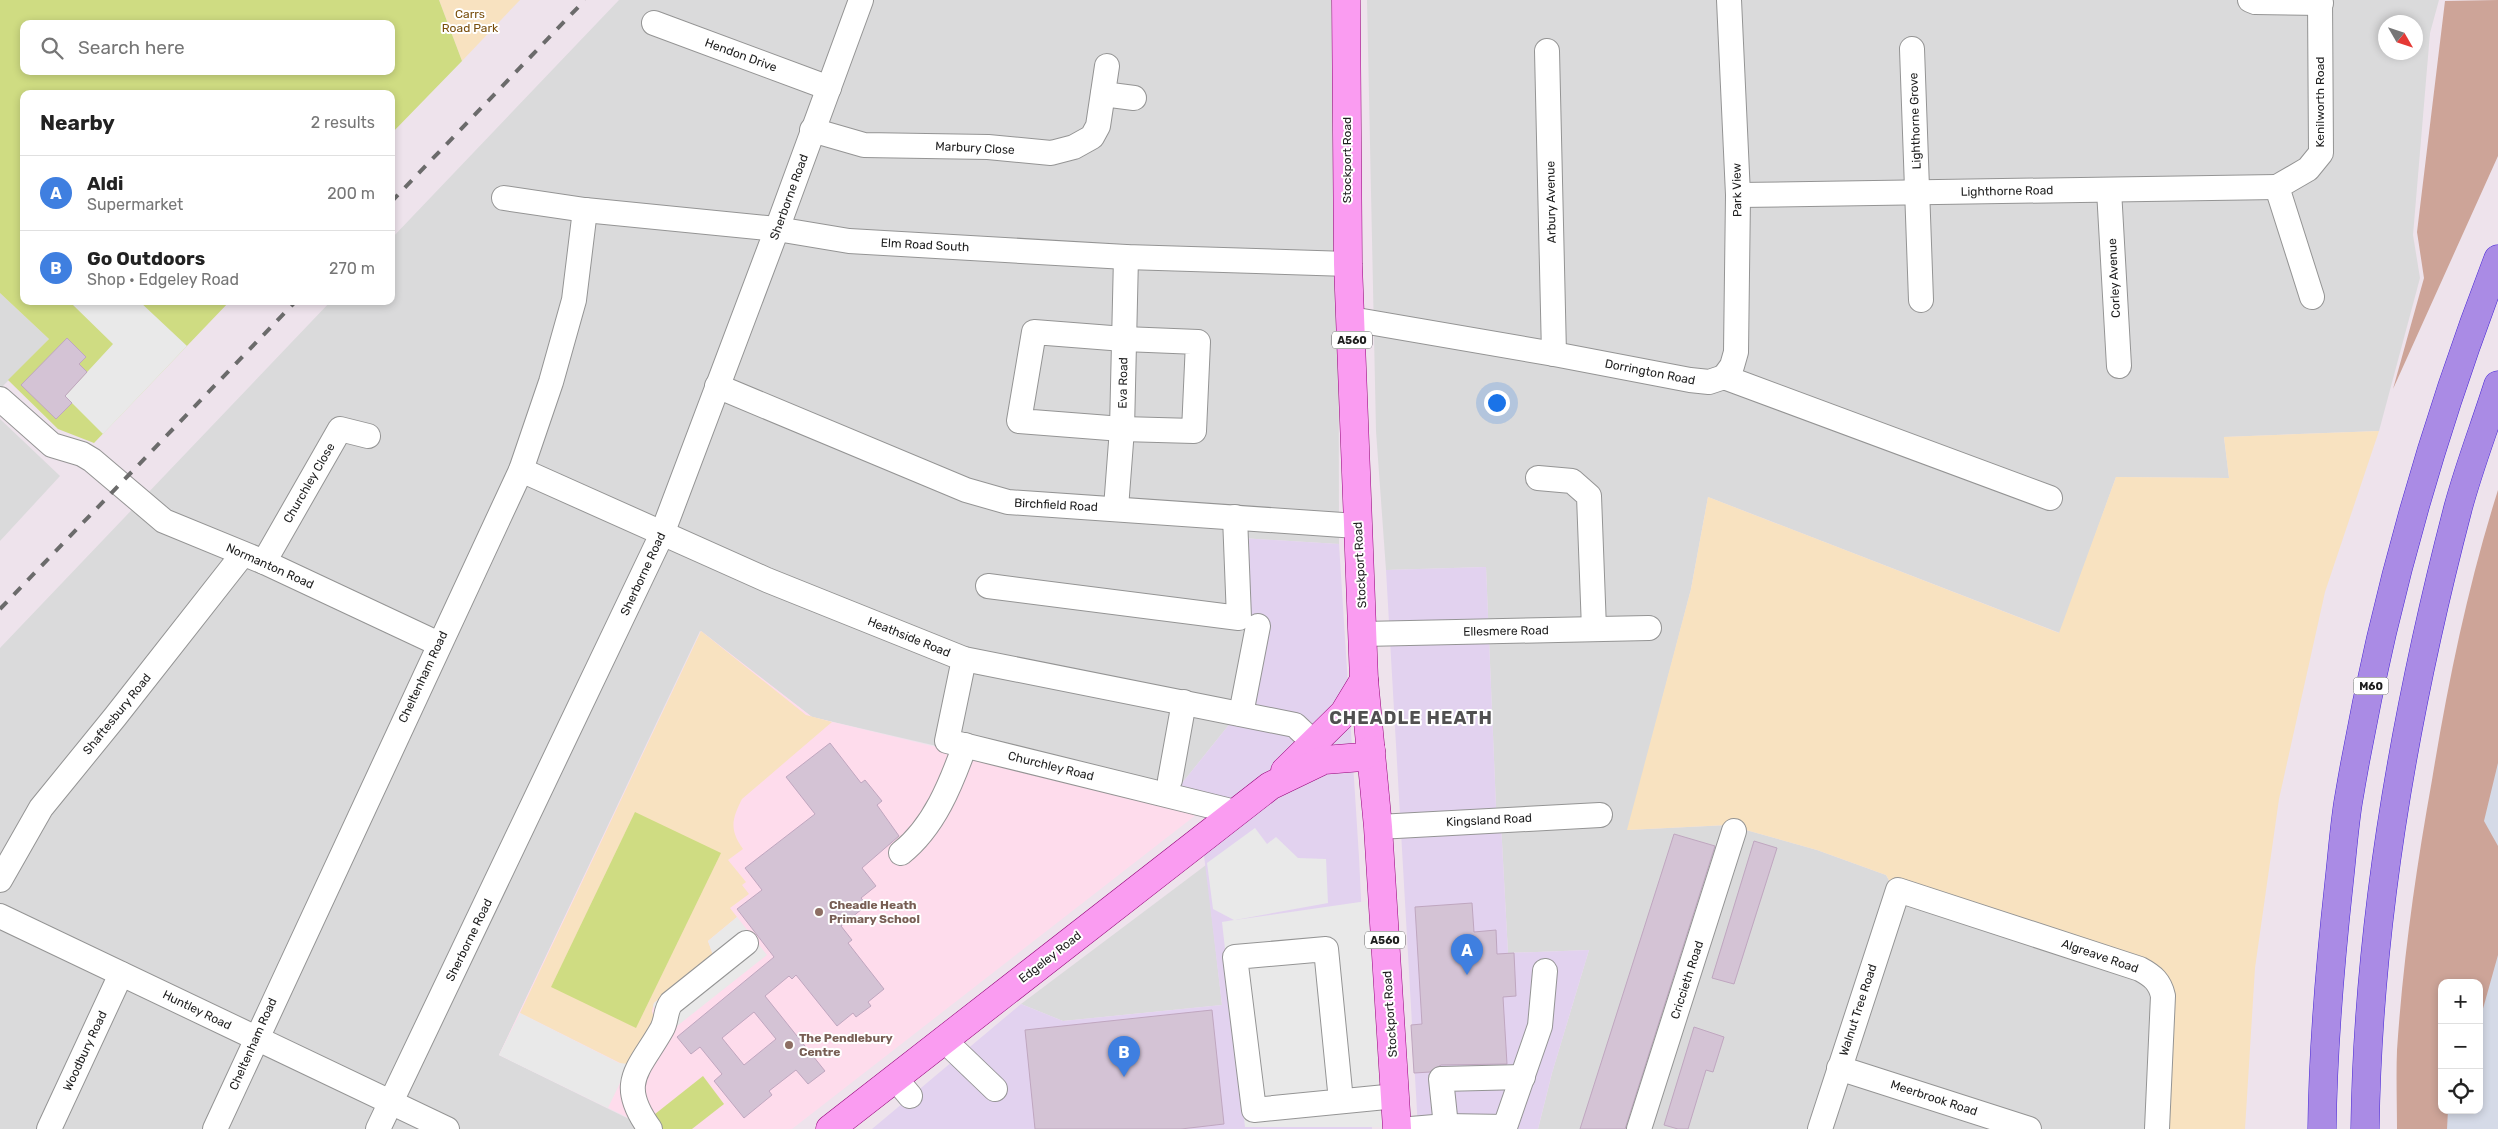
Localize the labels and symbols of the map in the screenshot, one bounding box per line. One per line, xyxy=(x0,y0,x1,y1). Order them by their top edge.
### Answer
park label: Carrs Road Park xyxy=(442,7,499,35)
north arrow xyxy=(2378,15,2423,60)
street label: Hendon Drive xyxy=(703,35,779,75)
street label: Kenilworth Road xyxy=(2313,57,2327,147)
street label: Lighthorne Grove xyxy=(1906,72,1924,170)
street label: Stockport Road xyxy=(1340,117,1354,203)
street label: Marbury Close xyxy=(935,139,1015,157)
street label: Sherborne Road xyxy=(767,152,811,242)
street label: Arbury Avenue xyxy=(1543,160,1559,243)
street label: Park View xyxy=(1730,162,1744,217)
street label: Lighthorne Road xyxy=(1960,183,2054,199)
street label: Elm Road South xyxy=(880,236,970,254)
street label: Corley Avenue xyxy=(2105,238,2123,318)
road number: A560 xyxy=(1332,332,1372,348)
street label: Dorrington Road xyxy=(1604,356,1696,388)
street label: Eva Road xyxy=(1116,357,1130,409)
your location xyxy=(1484,390,1510,416)
street label: Churchley Close xyxy=(280,440,338,526)
street label: Birchfield Road xyxy=(1014,496,1098,514)
street label: Stockport Road xyxy=(1351,521,1369,609)
street label: Sherborne Road xyxy=(618,530,668,618)
street label: Normanton Road xyxy=(224,540,316,592)
street label: Heathside Road xyxy=(866,614,952,660)
street label: Ellesmere Road xyxy=(1463,623,1549,639)
street label: Cheltenham Road xyxy=(396,629,450,725)
street label: Shaftesbury Road xyxy=(80,671,154,757)
road number: M60 xyxy=(2354,678,2388,694)
district label: CHEADLE HEATH xyxy=(1329,707,1493,729)
street label: Churchley Road xyxy=(1007,749,1095,783)
street label: Kingsland Road xyxy=(1446,811,1532,829)
street label: Sherborne Road xyxy=(443,896,495,984)
place label: Cheadle Heath Primary School xyxy=(829,898,920,926)
marker: Cheadle Heath Primary School xyxy=(813,906,825,918)
street label: Edgeley Road xyxy=(1016,928,1084,986)
road number: A560 xyxy=(1365,932,1405,948)
pin: A xyxy=(1451,934,1483,975)
street label: Algreave Road xyxy=(2060,936,2140,976)
street label: Criccieth Road xyxy=(1668,939,1706,1021)
street label: Walnut Tree Road xyxy=(1837,962,1879,1058)
street label: Stockport Road xyxy=(1380,970,1400,1058)
street label: Huntley Road xyxy=(160,987,234,1033)
street label: Cheltenham Road xyxy=(226,996,280,1092)
street label: Woodbury Road xyxy=(60,1009,110,1093)
place label: The Pendlebury Centre xyxy=(799,1031,893,1059)
pin: B xyxy=(1108,1036,1140,1077)
marker: The Pendlebury Centre xyxy=(783,1039,795,1051)
street label: Meerbrook Road xyxy=(1889,1077,1979,1119)

